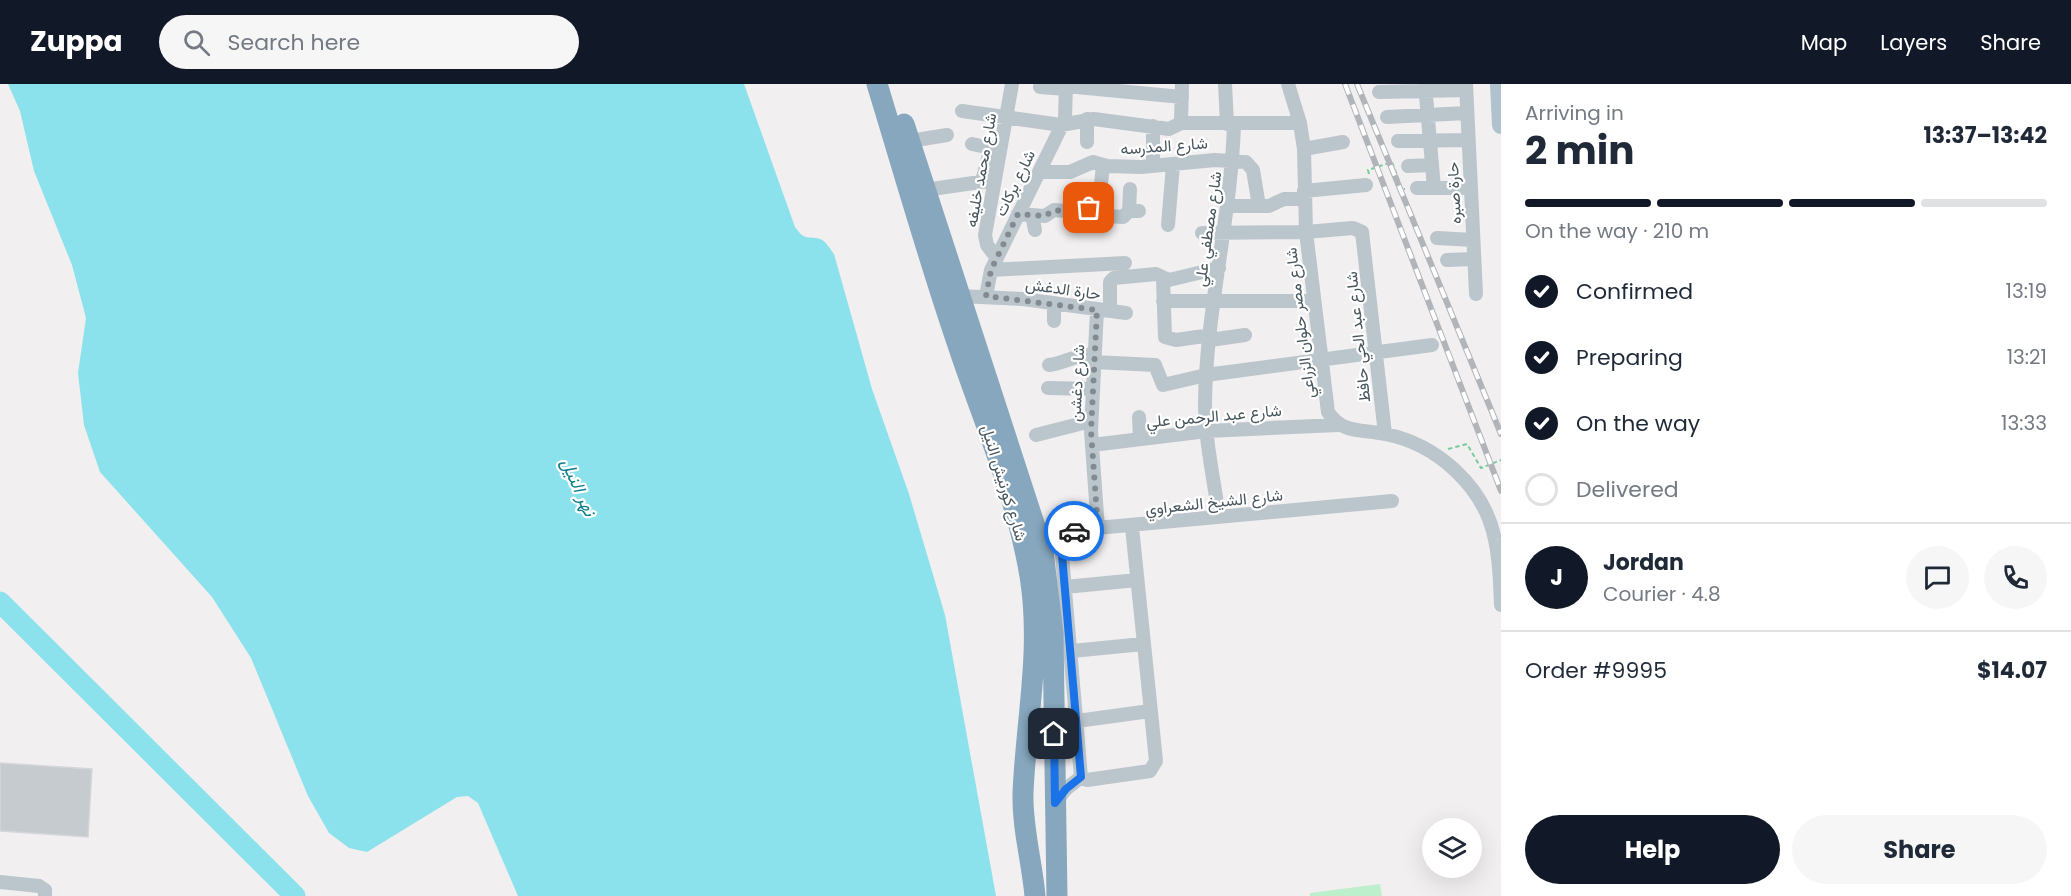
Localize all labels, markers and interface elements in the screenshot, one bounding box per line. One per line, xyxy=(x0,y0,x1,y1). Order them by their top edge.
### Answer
search box xyxy=(159,15,579,69)
text: Zuppa xyxy=(30,22,123,61)
icon: search xyxy=(180,26,213,59)
text: Search here xyxy=(228,27,360,58)
text: Map xyxy=(1801,28,1847,57)
text: Layers xyxy=(1880,28,1947,57)
text: Share xyxy=(1980,28,2041,57)
text: Arriving in xyxy=(1525,99,1624,127)
street label: شارع محمد خليفه xyxy=(960,111,1002,229)
text: 13:37–13:42 xyxy=(1924,120,2047,151)
text: 2 min xyxy=(1525,123,1635,178)
street label: شارع المدرسه xyxy=(1120,131,1208,161)
street label: شارع بركات xyxy=(989,146,1041,220)
street label: حارة صبره xyxy=(1441,161,1467,225)
street label: شارع مصطفي علي xyxy=(1189,170,1229,288)
pin xyxy=(1063,182,1114,233)
icon: bag xyxy=(1072,191,1105,224)
text: On the way · 210 m xyxy=(1525,217,1709,245)
street label: شارع مصر حلوان الزراعي xyxy=(1279,246,1323,400)
street label: شارع عبد الحي حافظ xyxy=(1340,270,1378,404)
street label: حارة الدغش xyxy=(1024,272,1102,306)
icon: check xyxy=(1525,275,1558,308)
text: Confirmed xyxy=(1576,276,1693,307)
text: 13:19 xyxy=(2006,277,2047,305)
icon: check xyxy=(1525,341,1558,374)
text: Preparing xyxy=(1576,342,1683,373)
text: 13:21 xyxy=(2007,343,2047,371)
street label: شارع دغشن xyxy=(1063,344,1091,422)
street label: شارع عبد الرحمن علي xyxy=(1145,399,1283,435)
icon: check xyxy=(1525,407,1558,440)
text: On the way xyxy=(1576,408,1700,439)
text: 13:33 xyxy=(2001,409,2047,437)
street label: شارع كورنيش النيل xyxy=(975,422,1033,544)
water label: نهر النيل xyxy=(555,454,603,521)
text: Delivered xyxy=(1576,474,1679,505)
street label: شارع الشيخ الشعراوي xyxy=(1144,483,1284,523)
courier xyxy=(1044,501,1104,561)
icon: car xyxy=(1058,515,1091,548)
button: chat xyxy=(1906,546,1969,609)
button: phone xyxy=(1984,546,2047,609)
text: Jordan xyxy=(1603,547,1684,578)
text: J xyxy=(1550,562,1563,593)
text: Courier · 4.8 xyxy=(1603,580,1721,608)
text: Order #9995 xyxy=(1525,655,1667,686)
text: $14.07 xyxy=(1977,655,2047,686)
pin xyxy=(1028,708,1079,759)
icon: home xyxy=(1037,717,1070,750)
button: Help xyxy=(1525,815,1780,884)
button: Share xyxy=(1792,815,2047,884)
map controls xyxy=(1422,818,1482,878)
button: layers xyxy=(1422,818,1482,878)

